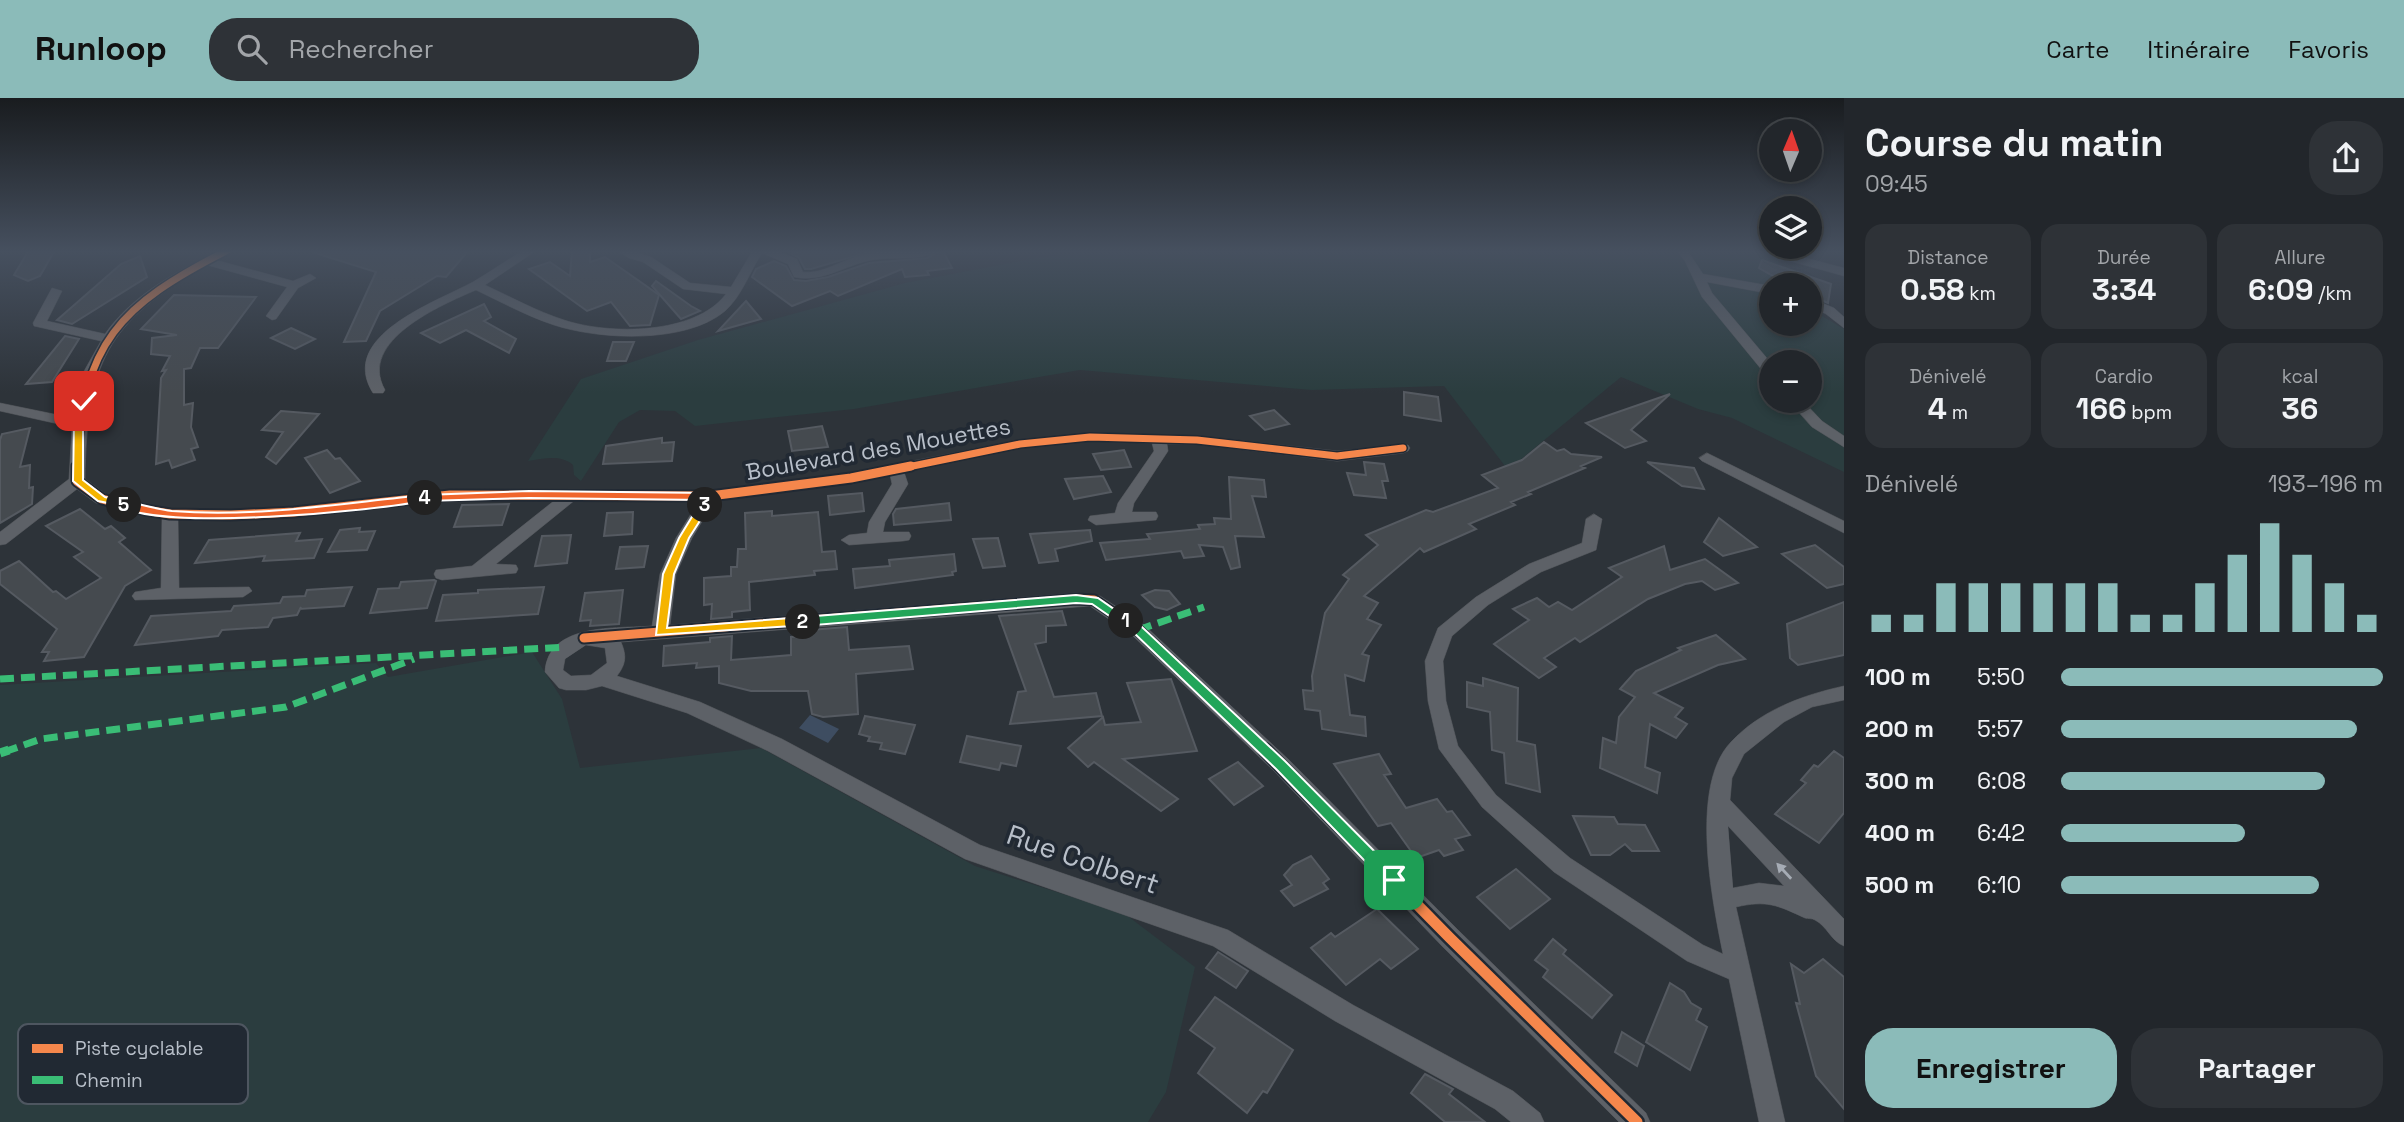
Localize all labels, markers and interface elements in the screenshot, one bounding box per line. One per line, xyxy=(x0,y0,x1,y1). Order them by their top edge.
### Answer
search box xyxy=(209,18,699,81)
text: Runloop xyxy=(35,28,167,70)
icon: search xyxy=(233,30,271,68)
text: Rechercher xyxy=(289,32,433,66)
text: Carte xyxy=(2046,34,2109,65)
text: Itinéraire xyxy=(2147,34,2250,65)
text: Favoris xyxy=(2288,34,2369,65)
north arrow xyxy=(1759,119,1822,182)
map controls xyxy=(1759,119,1822,413)
text: Course du matin xyxy=(1865,119,2163,167)
button: share xyxy=(2309,121,2383,195)
text: 09:45 xyxy=(1865,169,1928,199)
button: layers xyxy=(1759,196,1822,259)
text: Distance xyxy=(1908,245,1988,270)
text: Durée xyxy=(2097,245,2151,270)
text: Allure xyxy=(2275,245,2325,270)
text: 0.58 xyxy=(1900,270,1964,309)
text: 3:34 xyxy=(2092,270,2156,309)
text: 6:09 xyxy=(2248,270,2313,309)
button: + xyxy=(1759,273,1822,336)
text: km xyxy=(1964,281,1996,306)
text: /km xyxy=(2313,281,2352,306)
button: − xyxy=(1759,350,1822,413)
text: Dénivelé xyxy=(1909,364,1987,389)
text: Cardio xyxy=(2095,364,2153,389)
text: kcal xyxy=(2282,364,2318,389)
pin xyxy=(54,371,114,431)
icon: check xyxy=(65,382,103,420)
text: 4 xyxy=(1928,389,1947,428)
text: 166 xyxy=(2076,389,2126,428)
text: 36 xyxy=(2282,389,2318,428)
text: m xyxy=(1947,400,1968,425)
text: bpm xyxy=(2126,400,2172,425)
street label: Boulevard des Mouettes xyxy=(743,411,1013,487)
text: Dénivelé xyxy=(1865,469,1958,499)
text: 193–196 m xyxy=(2268,469,2383,499)
pin: 4 xyxy=(408,480,442,516)
text: 4 xyxy=(418,485,431,510)
pin: 5 xyxy=(106,488,142,522)
pin: 3 xyxy=(688,488,722,522)
text: 5 xyxy=(118,492,129,517)
text: 3 xyxy=(699,492,710,517)
pin: 1 xyxy=(1108,603,1144,638)
pin: 2 xyxy=(786,604,820,640)
text: 1 xyxy=(1121,608,1130,633)
text: 2 xyxy=(797,609,808,634)
text: 100 m xyxy=(1865,662,1931,692)
text: 5:50 xyxy=(1977,662,2025,692)
text: 200 m xyxy=(1865,714,1934,744)
text: 5:57 xyxy=(1977,714,2023,744)
text: 300 m xyxy=(1865,766,1934,796)
text: 6:08 xyxy=(1977,766,2026,796)
street label: Rue Colbert xyxy=(1002,816,1164,902)
text: 400 m xyxy=(1865,818,1935,848)
text: 6:42 xyxy=(1977,818,2025,848)
pin xyxy=(1364,850,1424,910)
icon: arrive xyxy=(1375,861,1413,899)
one-way arrow xyxy=(1776,863,1792,880)
text: 500 m xyxy=(1865,870,1934,900)
text: 6:10 xyxy=(1977,870,2021,900)
legend xyxy=(18,1024,248,1104)
button: Enregistrer xyxy=(1865,1028,2117,1108)
button: Partager xyxy=(2131,1028,2383,1108)
text: Piste cyclable xyxy=(75,1036,203,1061)
text: Chemin xyxy=(75,1068,143,1093)

